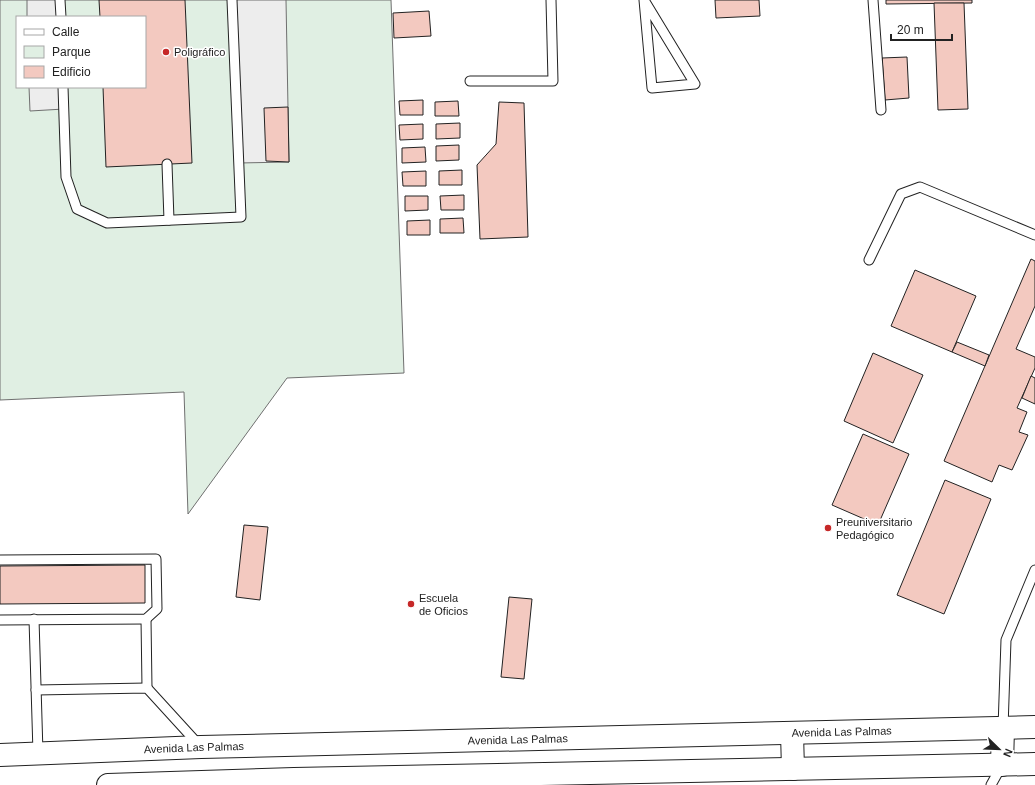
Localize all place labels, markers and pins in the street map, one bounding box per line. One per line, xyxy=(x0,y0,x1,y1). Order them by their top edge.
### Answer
place label: Poligráfico xyxy=(174,46,225,58)
marker: Poligráfico xyxy=(161,47,171,57)
place label: Preuniversitario Pedagógico xyxy=(836,516,912,541)
marker: Preuniversitario Pedagógico xyxy=(823,523,833,533)
place label: Escuela de Oficios xyxy=(419,592,468,617)
marker: Escuela de Oficios xyxy=(406,599,416,609)

